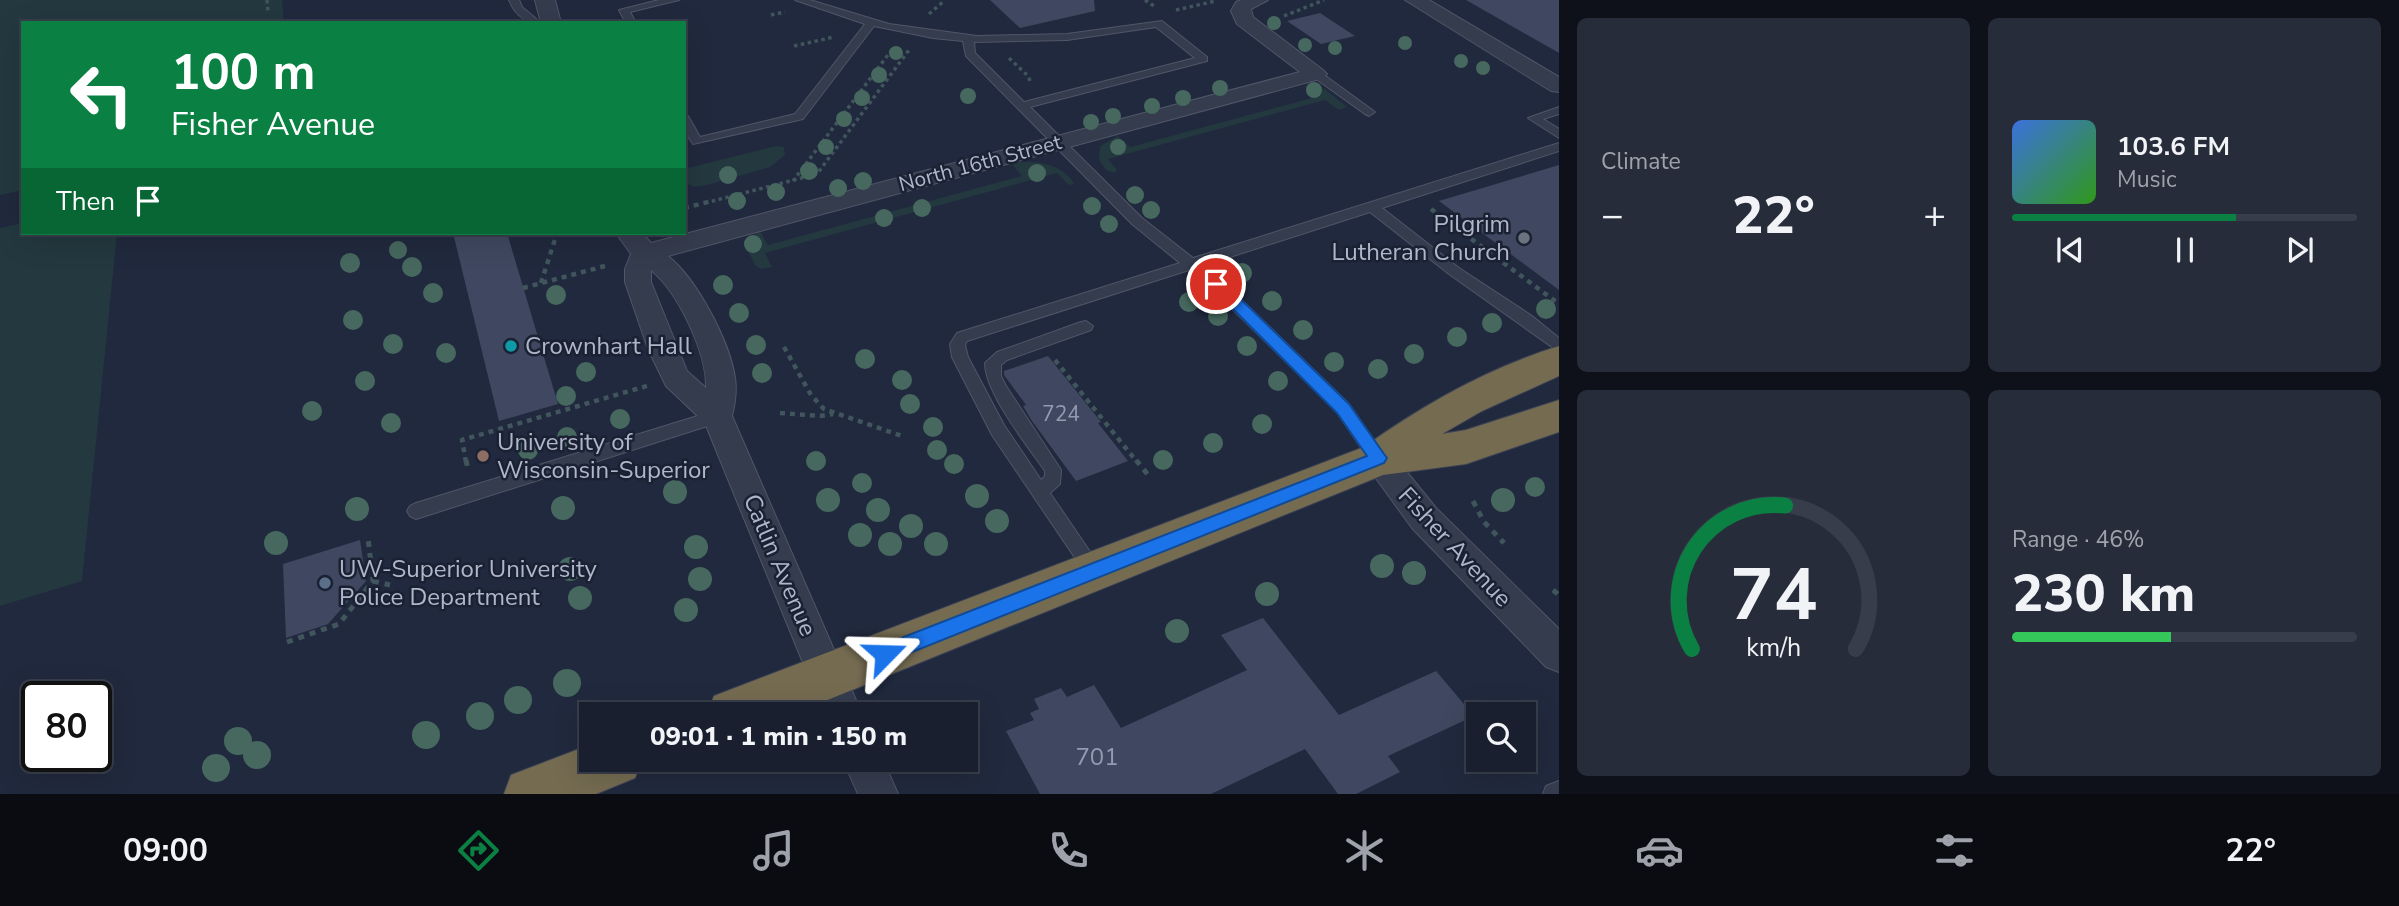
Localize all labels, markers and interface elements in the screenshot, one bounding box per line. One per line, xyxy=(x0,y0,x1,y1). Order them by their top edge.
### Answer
text: 100 m xyxy=(171,39,315,106)
icon: left xyxy=(56,49,147,140)
text: Fisher Avenue xyxy=(171,103,375,146)
street label: North 16th Street xyxy=(896,128,1065,198)
text: 103.6 FM xyxy=(2117,129,2230,164)
text: Climate xyxy=(1601,146,1681,177)
text: Music xyxy=(2117,164,2177,195)
text: 22° xyxy=(1732,180,1815,251)
icon: arrive xyxy=(129,182,167,220)
text: Then xyxy=(56,184,115,219)
text: − xyxy=(1601,190,1624,241)
text: + xyxy=(1923,190,1946,241)
place label: Pilgrim Lutheran Church xyxy=(1332,208,1510,268)
marker: Pilgrim Lutheran Church xyxy=(1516,230,1532,246)
icon: previous xyxy=(2051,231,2089,269)
icon: pause xyxy=(2166,231,2204,269)
icon: next xyxy=(2281,231,2319,269)
pin xyxy=(1186,254,1246,314)
icon: arrive xyxy=(1197,265,1235,303)
place label: Crownhart Hall xyxy=(525,330,692,362)
marker: Crownhart Hall xyxy=(503,338,519,354)
house number: 724 xyxy=(1042,400,1080,428)
place label: University of Wisconsin-Superior xyxy=(497,426,710,486)
marker: University of Wisconsin-Superior xyxy=(475,448,491,464)
street label: Fisher Avenue xyxy=(1391,480,1519,614)
street label: Catlin Avenue xyxy=(736,489,824,641)
text: Range · 46% xyxy=(2012,524,2144,555)
text: 74 xyxy=(1730,545,1817,645)
place label: UW-Superior University Police Department xyxy=(339,553,597,613)
text: 230 km xyxy=(2012,558,2195,629)
marker: UW-Superior University Police Department xyxy=(317,575,333,591)
position arrow xyxy=(848,617,922,691)
text: km/h xyxy=(1746,631,1801,665)
speed limit sign: 80 xyxy=(21,681,112,772)
map controls xyxy=(1466,702,1536,772)
button: search xyxy=(1466,702,1536,772)
text: 09:01 · 1 min · 150 m xyxy=(650,719,907,754)
house number: 701 xyxy=(1075,741,1119,773)
icon: directions xyxy=(454,826,503,875)
icon: music xyxy=(749,826,798,875)
icon: phone xyxy=(1044,826,1093,875)
icon: climate xyxy=(1340,826,1389,875)
icon: car xyxy=(1635,826,1684,875)
icon: filters xyxy=(1930,826,1979,875)
text: 09:00 xyxy=(123,829,208,872)
text: 22° xyxy=(2225,829,2276,872)

